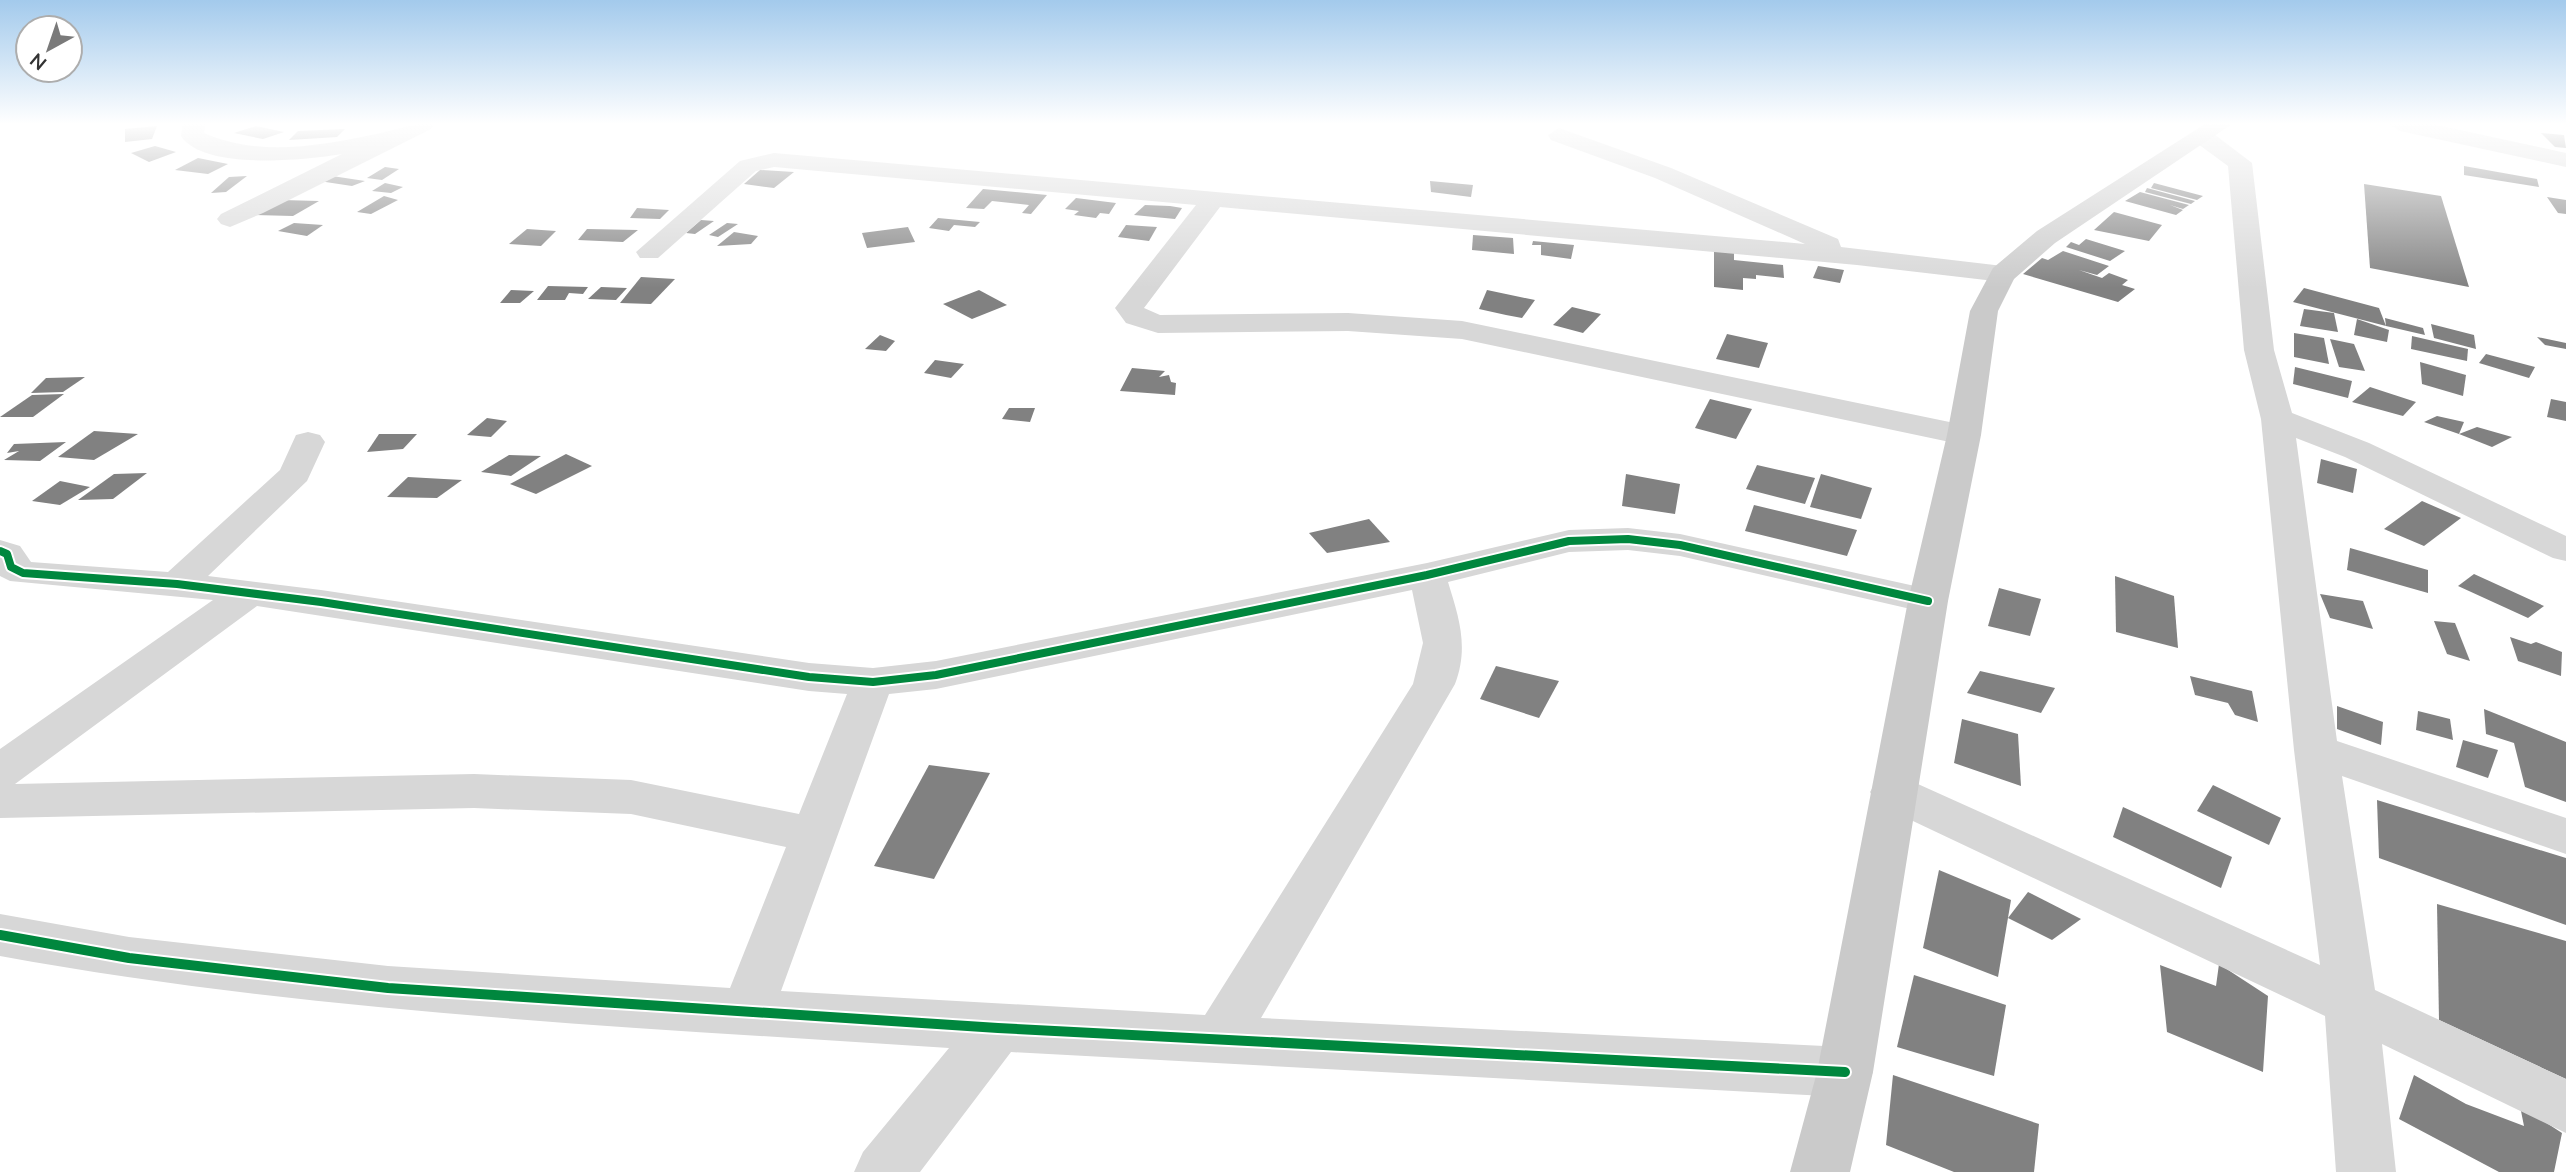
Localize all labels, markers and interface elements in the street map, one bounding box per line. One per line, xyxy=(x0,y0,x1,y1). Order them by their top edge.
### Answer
north arrow xyxy=(14,14,84,84)
text: N xyxy=(25,48,51,76)

